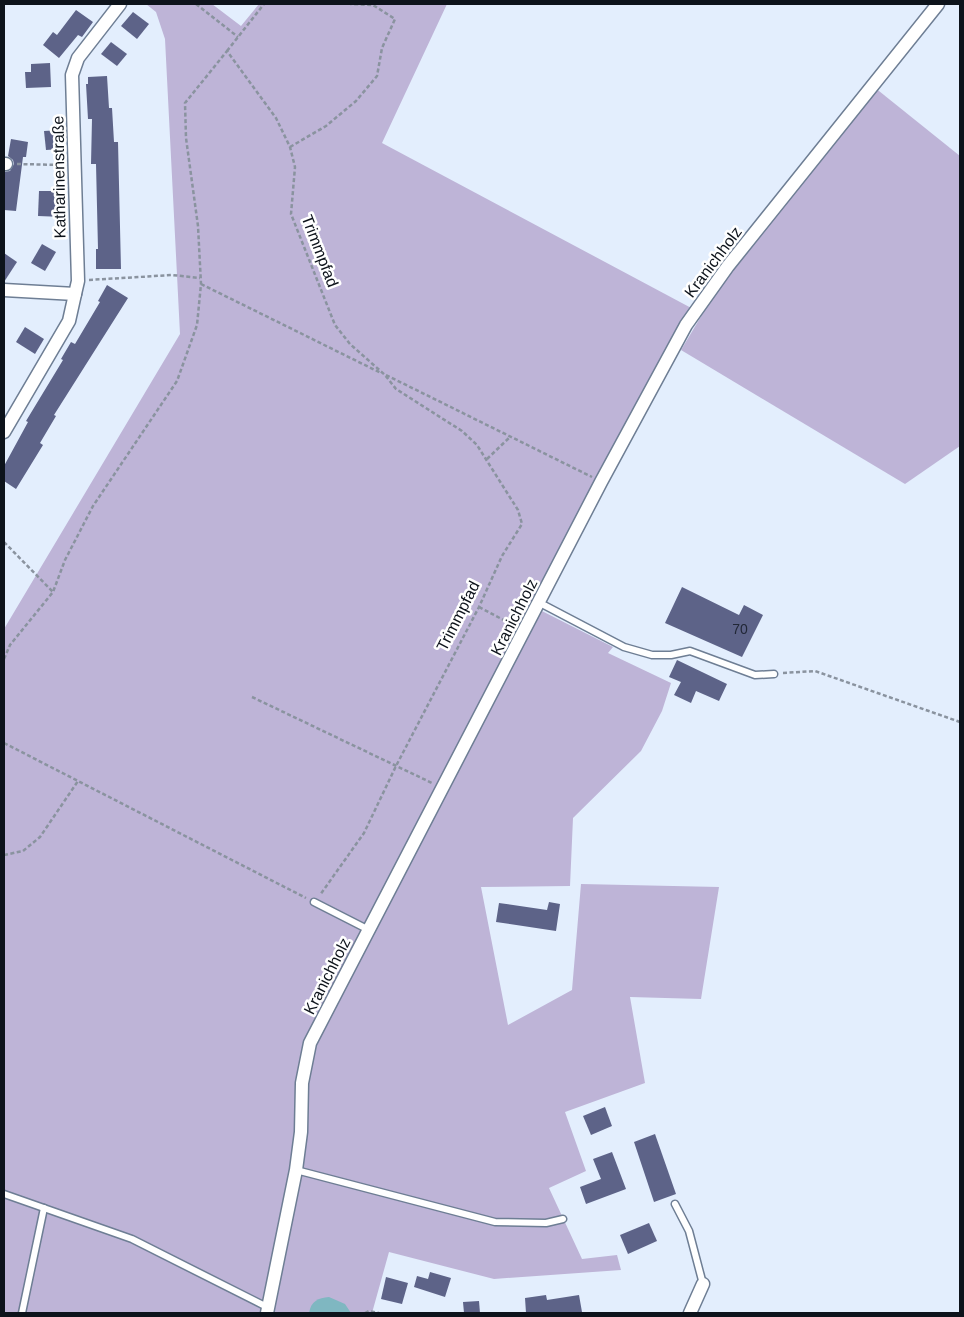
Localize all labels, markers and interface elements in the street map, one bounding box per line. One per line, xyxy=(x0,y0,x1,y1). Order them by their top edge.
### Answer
street label: Katharinenstraße xyxy=(49,115,69,239)
street label: Trimmpfad xyxy=(298,213,342,289)
street label: Kranichholz xyxy=(681,223,745,301)
street label: Kranichholz xyxy=(487,576,541,658)
street label: Trimmpfad xyxy=(433,578,483,654)
house number: 70 xyxy=(732,621,748,637)
street label: Kranichholz xyxy=(300,935,354,1017)

